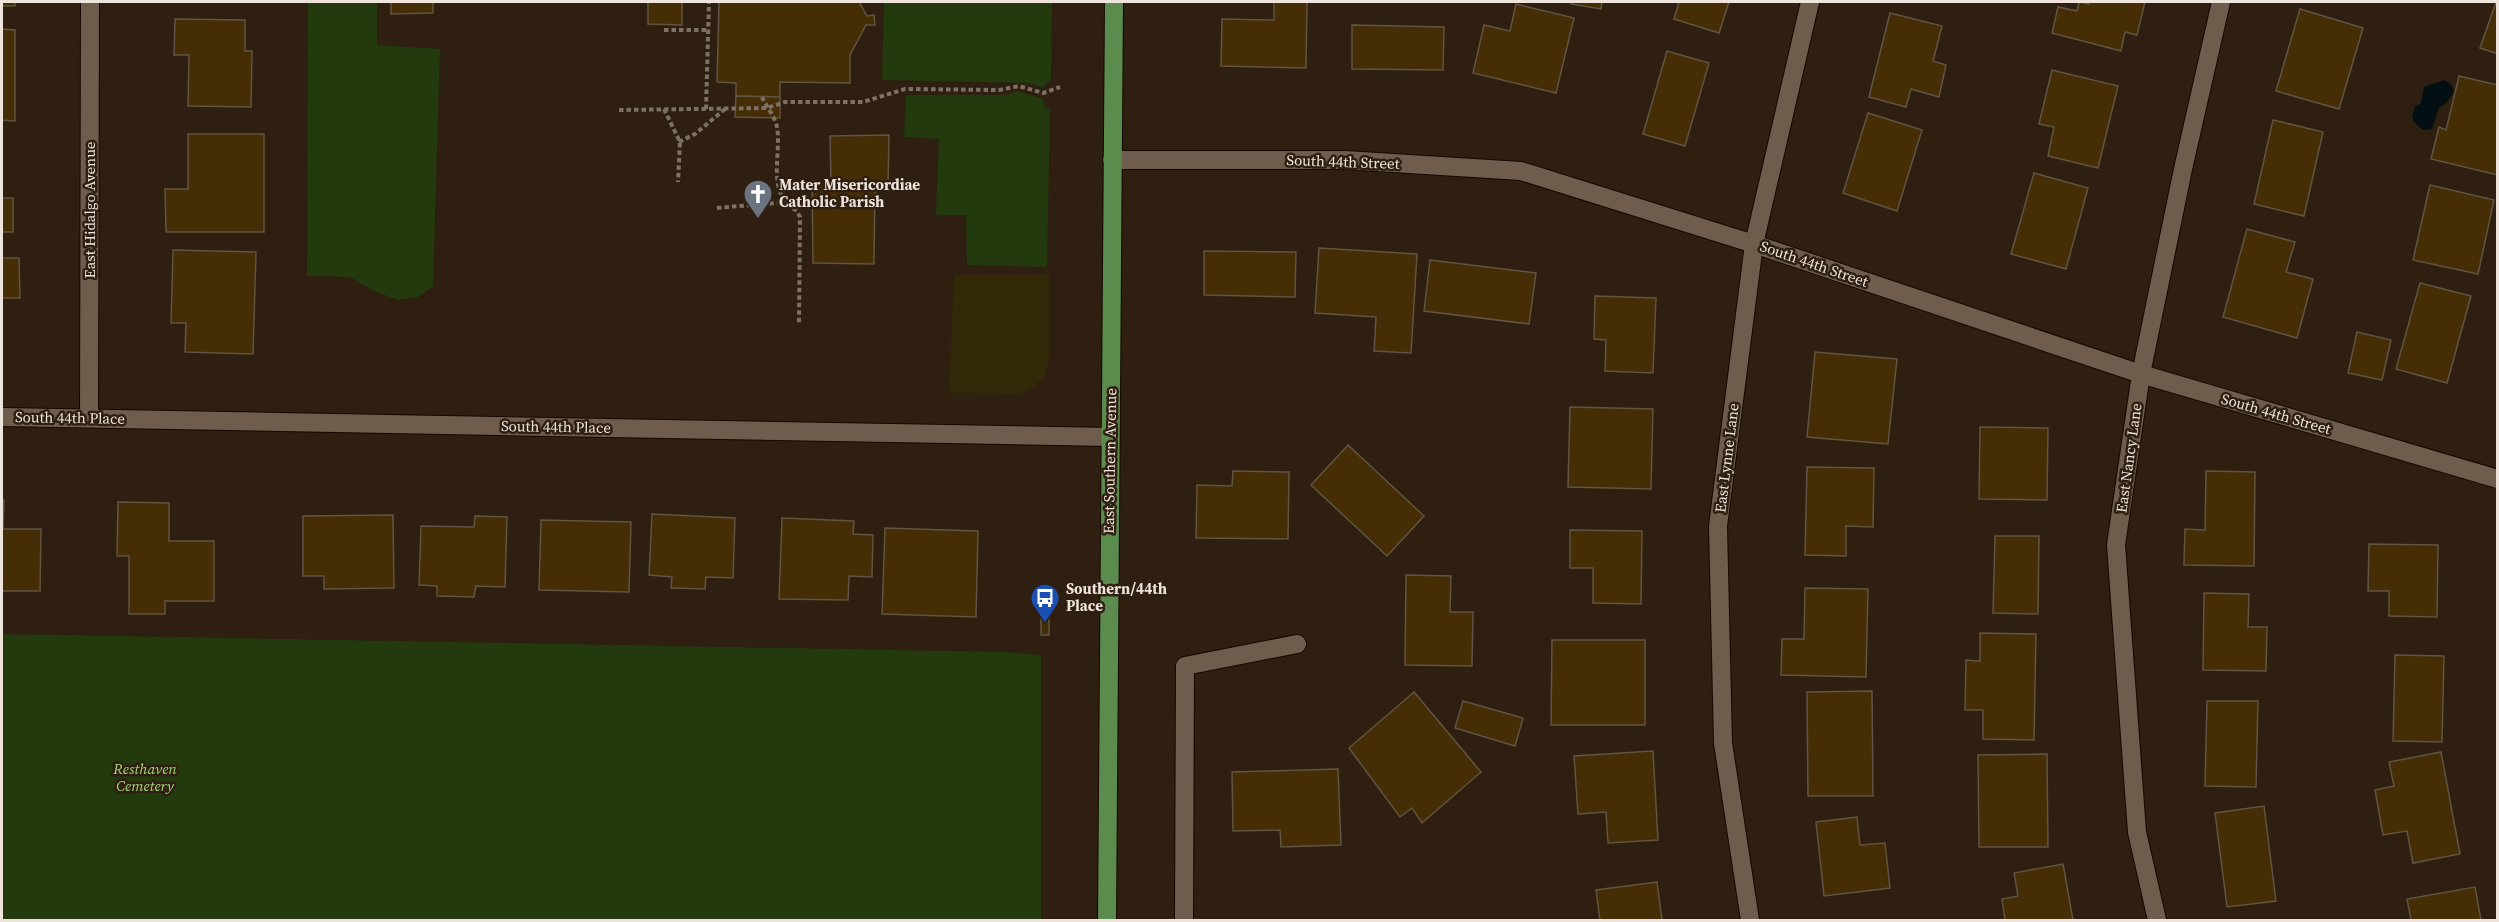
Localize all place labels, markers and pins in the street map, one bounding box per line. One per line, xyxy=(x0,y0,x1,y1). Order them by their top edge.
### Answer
place label: Mater Misericordiae Catholic Parish xyxy=(779,174,920,212)
church icon: Mater Misericordiae Catholic Parish xyxy=(742,178,774,220)
place label: Southern/44th Place xyxy=(1066,578,1167,616)
bus stop icon: Southern/44th Place xyxy=(1029,582,1061,624)

